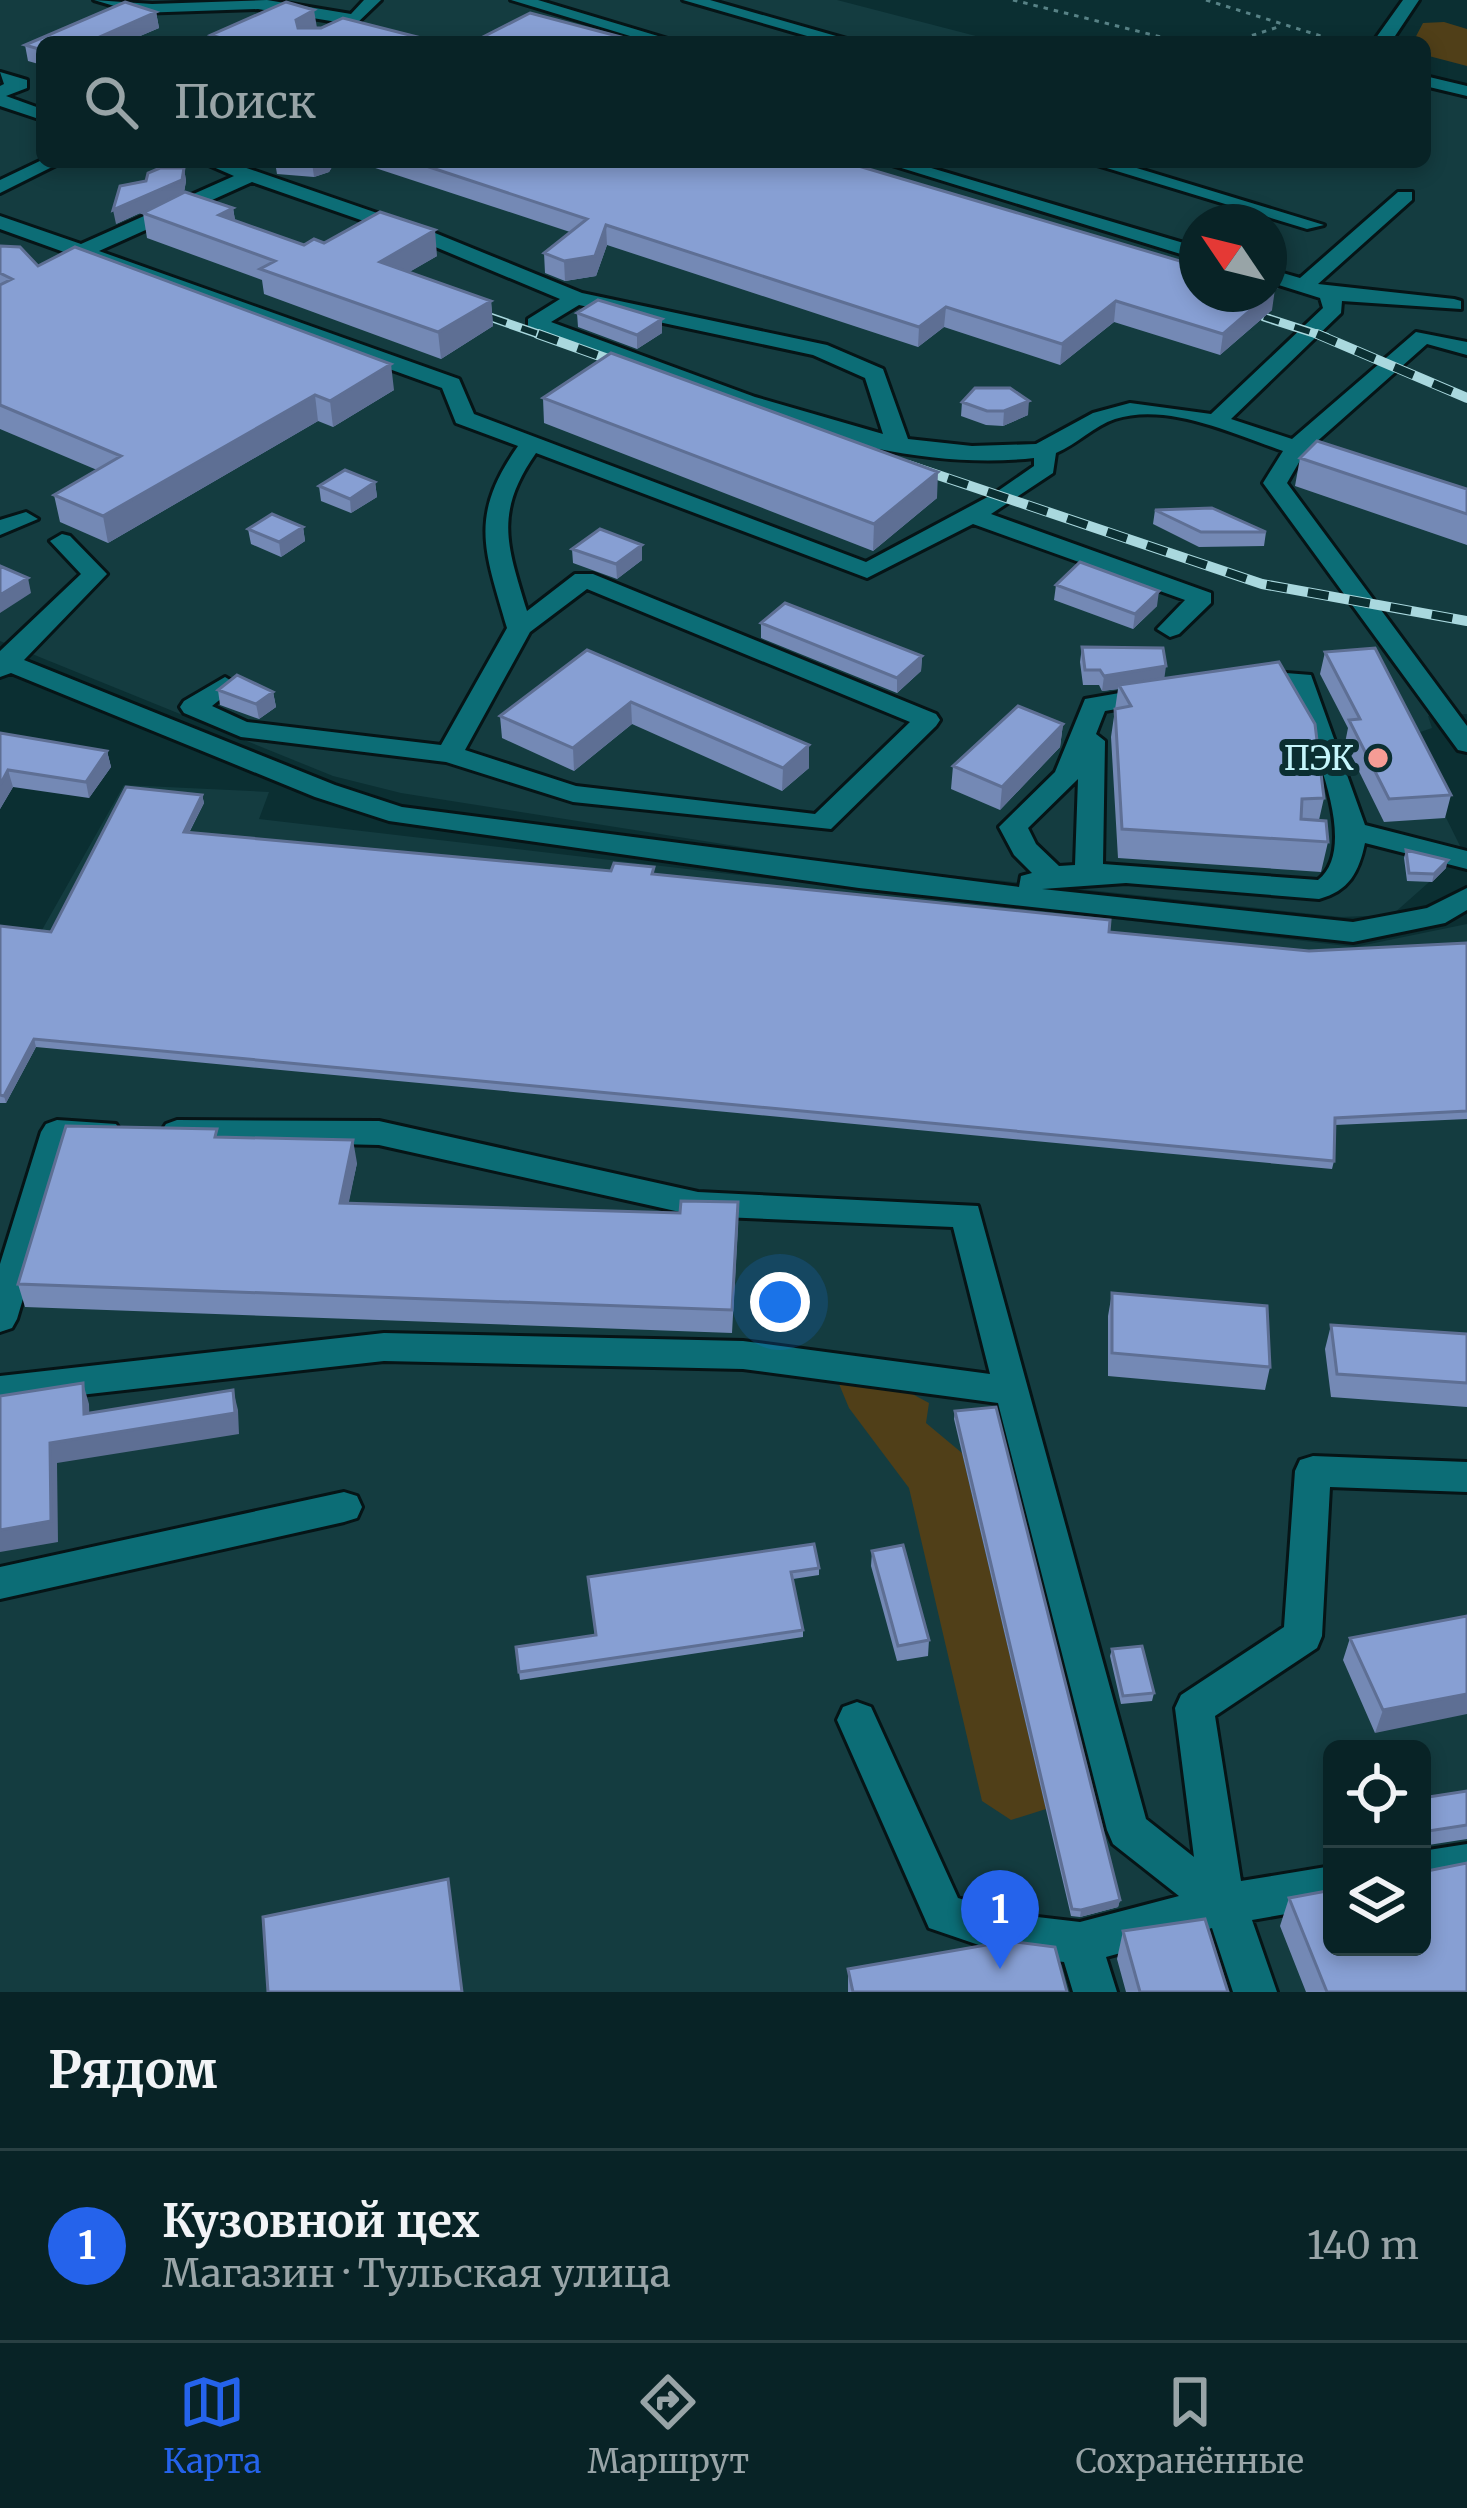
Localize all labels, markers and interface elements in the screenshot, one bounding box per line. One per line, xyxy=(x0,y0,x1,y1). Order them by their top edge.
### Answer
search box xyxy=(36,36,1431,168)
icon: search xyxy=(78,69,144,135)
text: Поиск xyxy=(174,74,316,130)
north arrow xyxy=(1179,204,1287,312)
place label: ПЭК xyxy=(1284,738,1354,779)
marker: ПЭК xyxy=(1365,745,1391,771)
your location xyxy=(750,1272,810,1332)
map controls xyxy=(1323,1740,1431,1956)
button: locate xyxy=(1323,1740,1431,1848)
button: layers xyxy=(1323,1848,1431,1956)
pin: 1 xyxy=(961,1870,1039,1969)
text: Рядом xyxy=(48,2038,217,2102)
text: Кузовной цех xyxy=(162,2193,479,2249)
text: 1 xyxy=(78,2221,96,2270)
text: 140 m xyxy=(1307,2221,1419,2270)
text: Магазин · Тульская улица xyxy=(162,2249,671,2298)
tab: Карта xyxy=(163,2369,261,2482)
tab: Маршрут xyxy=(588,2369,749,2482)
tab: Сохранённые xyxy=(1075,2369,1304,2482)

